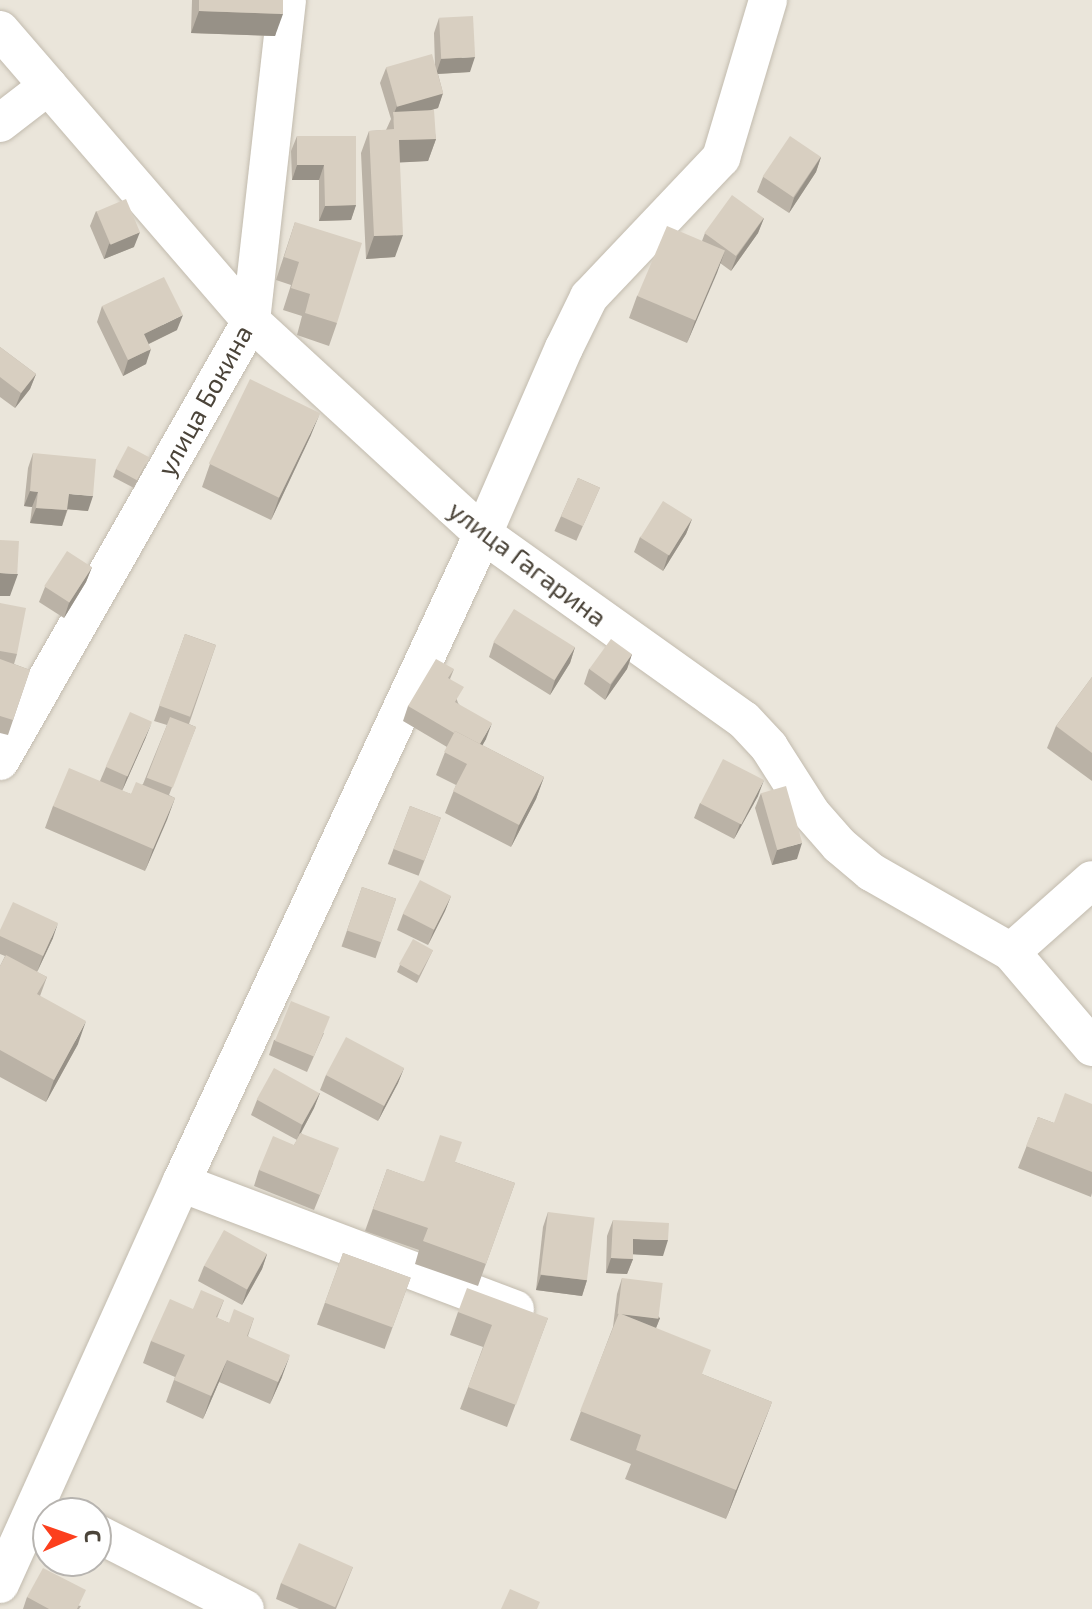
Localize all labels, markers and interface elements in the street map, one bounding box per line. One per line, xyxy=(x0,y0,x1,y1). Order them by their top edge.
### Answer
street label: улица Бокина xyxy=(150,319,258,481)
street label: улица Гагарина xyxy=(443,494,613,632)
north arrow xyxy=(32,1497,112,1577)
text: С xyxy=(81,1529,107,1543)

